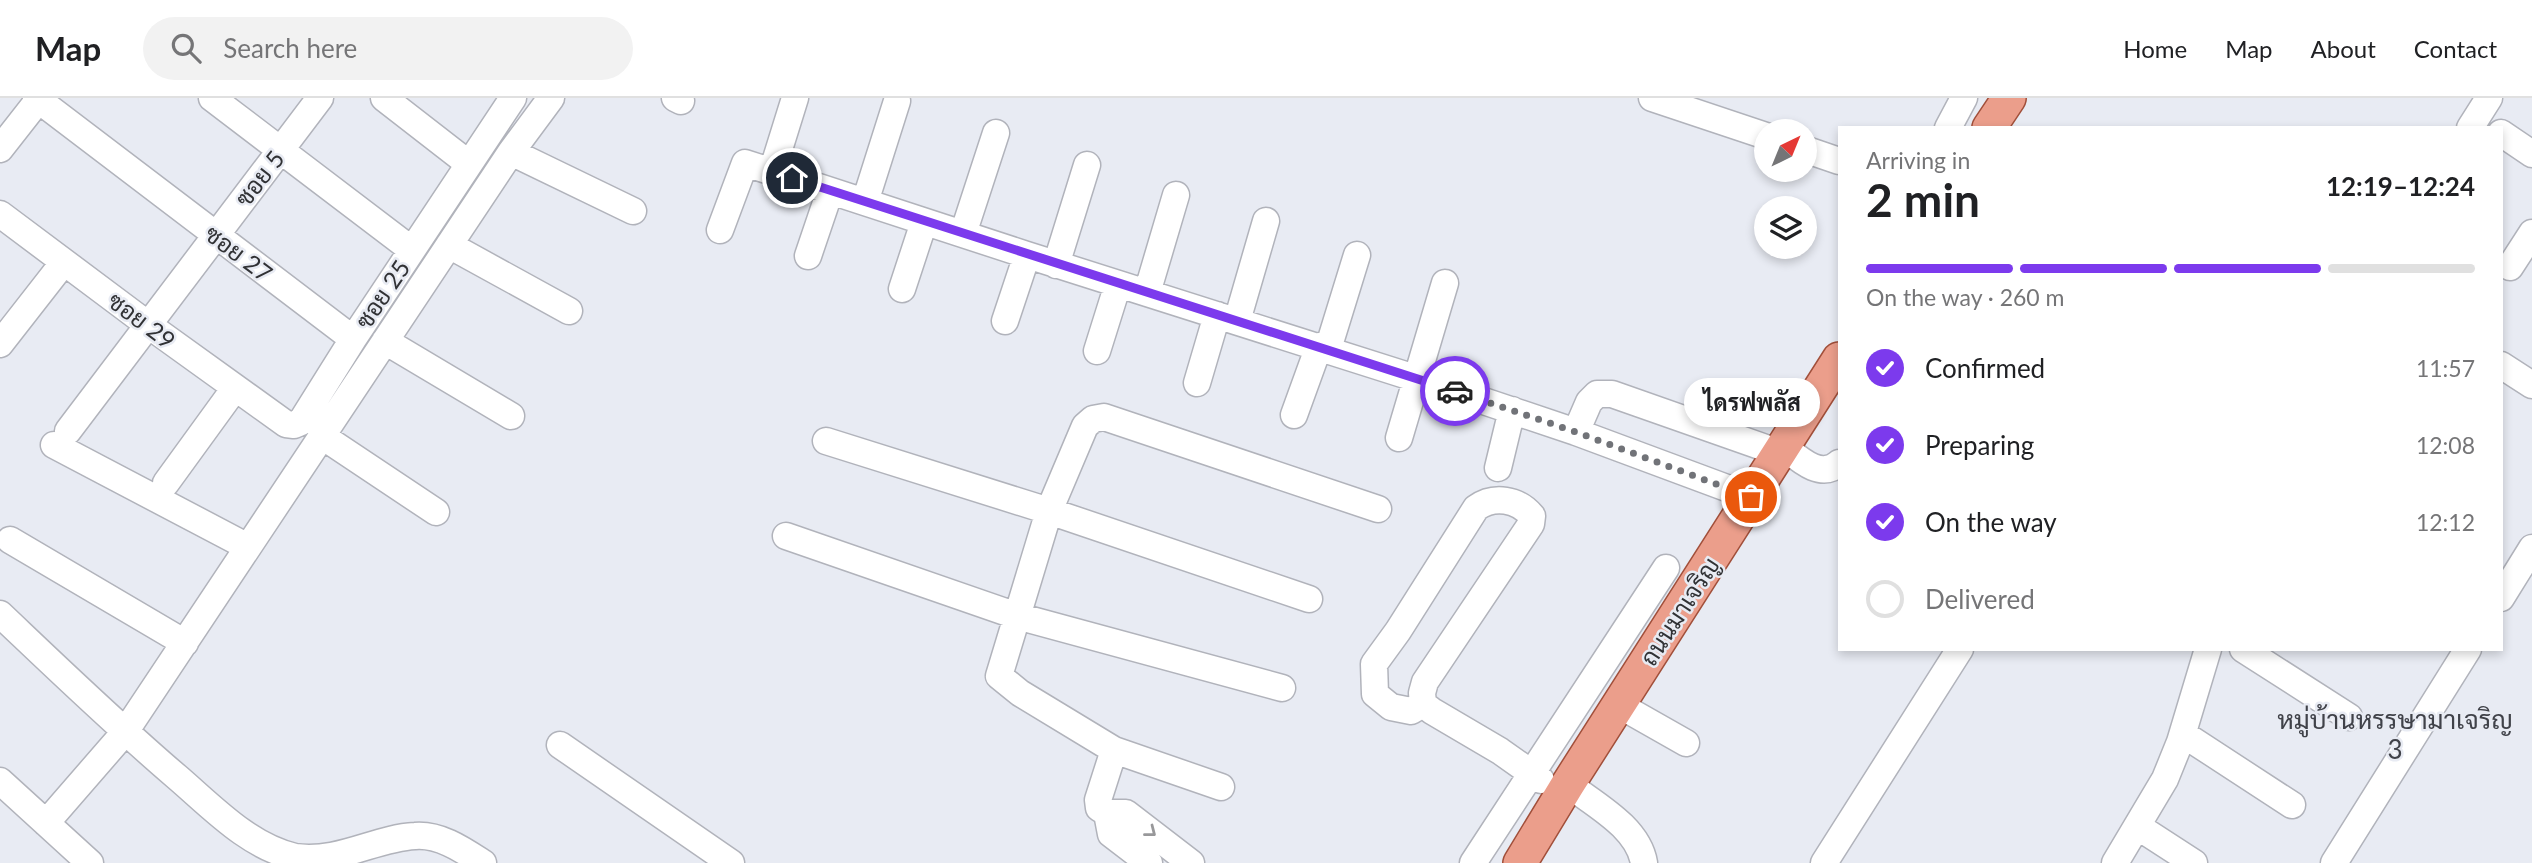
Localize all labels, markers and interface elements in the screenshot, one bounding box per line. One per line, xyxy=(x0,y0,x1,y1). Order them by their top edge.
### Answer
search box xyxy=(143,17,633,80)
text: Map xyxy=(35,28,101,68)
icon: search xyxy=(167,29,205,67)
text: Search here xyxy=(223,32,357,64)
text: Home xyxy=(2123,34,2187,63)
text: Map xyxy=(2225,34,2273,63)
text: About xyxy=(2311,34,2376,63)
text: Contact xyxy=(2414,34,2497,63)
north arrow xyxy=(1754,119,1816,182)
map controls xyxy=(1754,119,1817,259)
street label: ซอย 5 xyxy=(228,144,290,212)
text: Arriving in xyxy=(1866,146,1970,174)
pin xyxy=(762,148,822,208)
icon: home xyxy=(773,159,811,197)
text: 12:19–12:24 xyxy=(2326,170,2475,202)
text: 2 min xyxy=(1866,172,1980,227)
button: layers xyxy=(1754,196,1817,259)
street label: ซอย 27 xyxy=(200,218,278,288)
street label: ซอย 25 xyxy=(349,254,415,334)
text: On the way · 260 m xyxy=(1866,283,2065,311)
street label: ซอย 29 xyxy=(103,285,181,355)
icon: check xyxy=(1866,349,1904,387)
text: Confirmed xyxy=(1925,352,2045,384)
text: 11:57 xyxy=(2416,354,2475,382)
courier xyxy=(1420,356,1490,426)
icon: car xyxy=(1436,372,1474,410)
callout: ไดรฟพลัส xyxy=(1683,378,1819,427)
text: ไดรฟพลัส xyxy=(1703,388,1801,416)
icon: check xyxy=(1866,426,1904,464)
text: Preparing xyxy=(1925,429,2034,461)
text: 12:08 xyxy=(2416,431,2475,459)
pin xyxy=(1721,467,1781,527)
icon: bag xyxy=(1732,478,1770,516)
icon: check xyxy=(1866,503,1904,541)
text: On the way xyxy=(1925,506,2057,538)
text: 12:12 xyxy=(2416,508,2475,536)
street label: ถนนมาเจริญ xyxy=(1633,551,1726,671)
text: Delivered xyxy=(1925,583,2035,615)
district label: หมู่บ้านหรรษามาเจริญ 3 xyxy=(2277,703,2513,765)
one-way arrow xyxy=(1143,824,1155,837)

